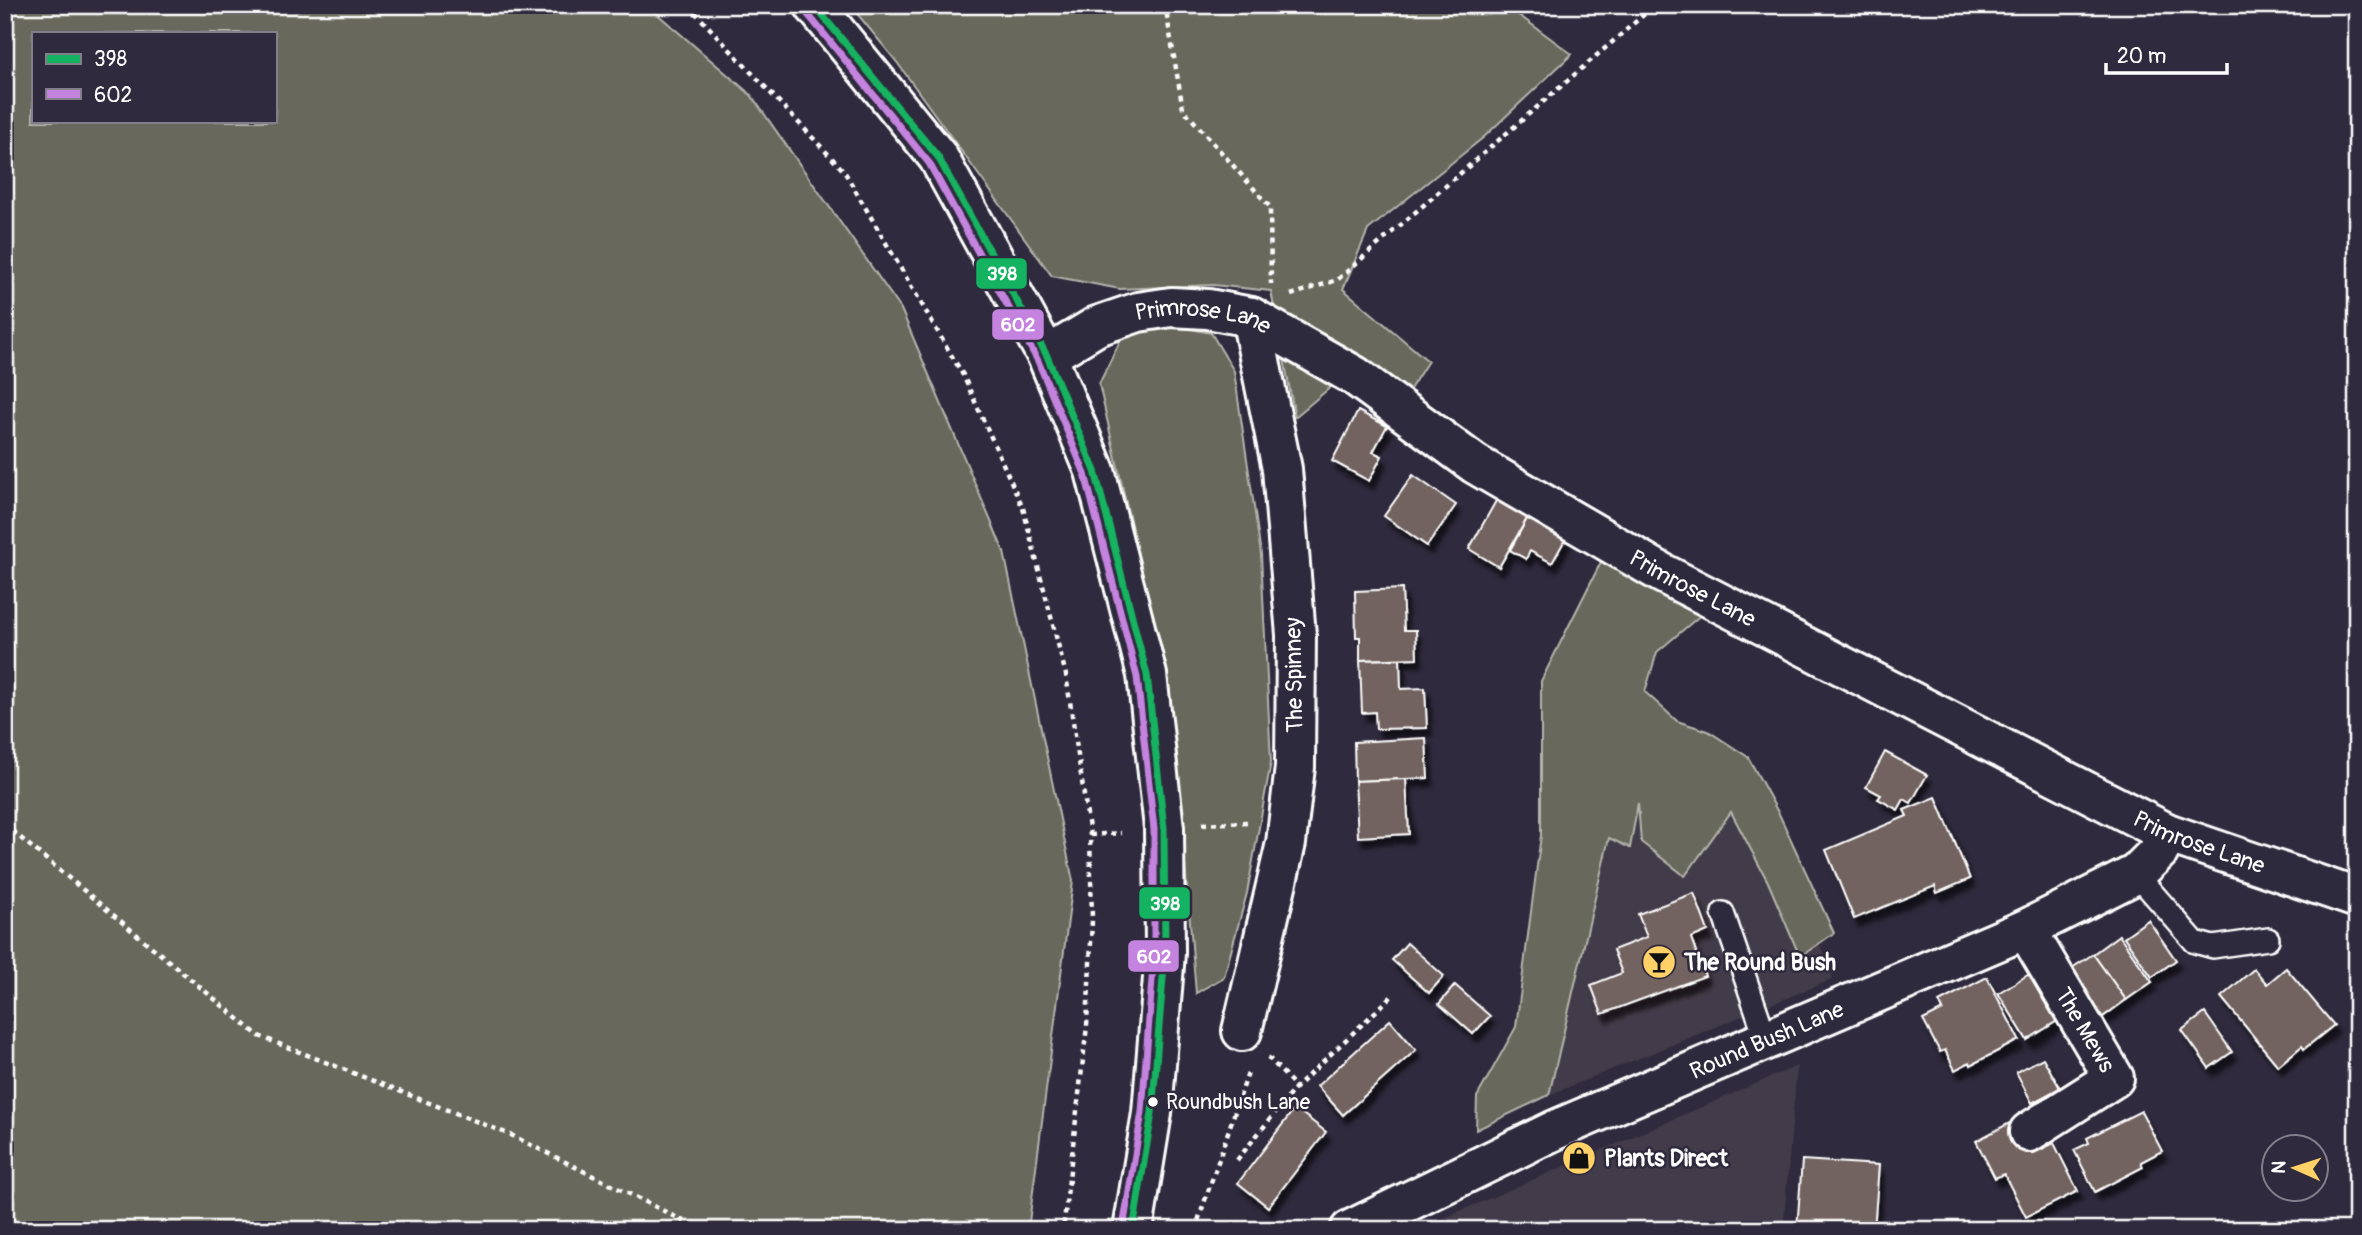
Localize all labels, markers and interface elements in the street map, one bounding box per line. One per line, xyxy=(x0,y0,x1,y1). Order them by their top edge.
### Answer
legend xyxy=(32,32,276,122)
scale bar xyxy=(2106,32,2227,76)
text: 20 m xyxy=(2117,43,2166,70)
text: 398 xyxy=(94,46,127,73)
text: 602 xyxy=(94,82,132,109)
line badge: 398 xyxy=(975,257,1028,290)
text: 398 xyxy=(987,262,1017,286)
street label: Primrose Lane xyxy=(1133,291,1277,341)
line badge: 602 xyxy=(991,308,1045,341)
text: 602 xyxy=(1001,313,1036,337)
street label: Primrose Lane xyxy=(1625,543,1761,634)
street label: The Spinney xyxy=(1278,617,1310,733)
street label: Primrose Lane xyxy=(2128,804,2269,880)
line badge: 398 xyxy=(1138,886,1191,920)
text: 398 xyxy=(1150,892,1180,916)
line badge: 602 xyxy=(1127,939,1180,973)
bar icon: The Round Bush xyxy=(1640,943,1678,981)
text: 602 xyxy=(1137,945,1172,969)
place label: The Round Bush xyxy=(1683,948,1836,977)
street label: The Mews xyxy=(2049,982,2122,1077)
street label: Round Bush Lane xyxy=(1685,994,1848,1085)
place label: Roundbush Lane xyxy=(1166,1089,1311,1116)
marker: Roundbush Lane xyxy=(1146,1095,1160,1109)
north arrow xyxy=(2260,1134,2330,1204)
shop icon: Plants Direct xyxy=(1560,1139,1598,1177)
place label: Plants Direct xyxy=(1604,1144,1729,1173)
text: N xyxy=(2267,1160,2291,1174)

